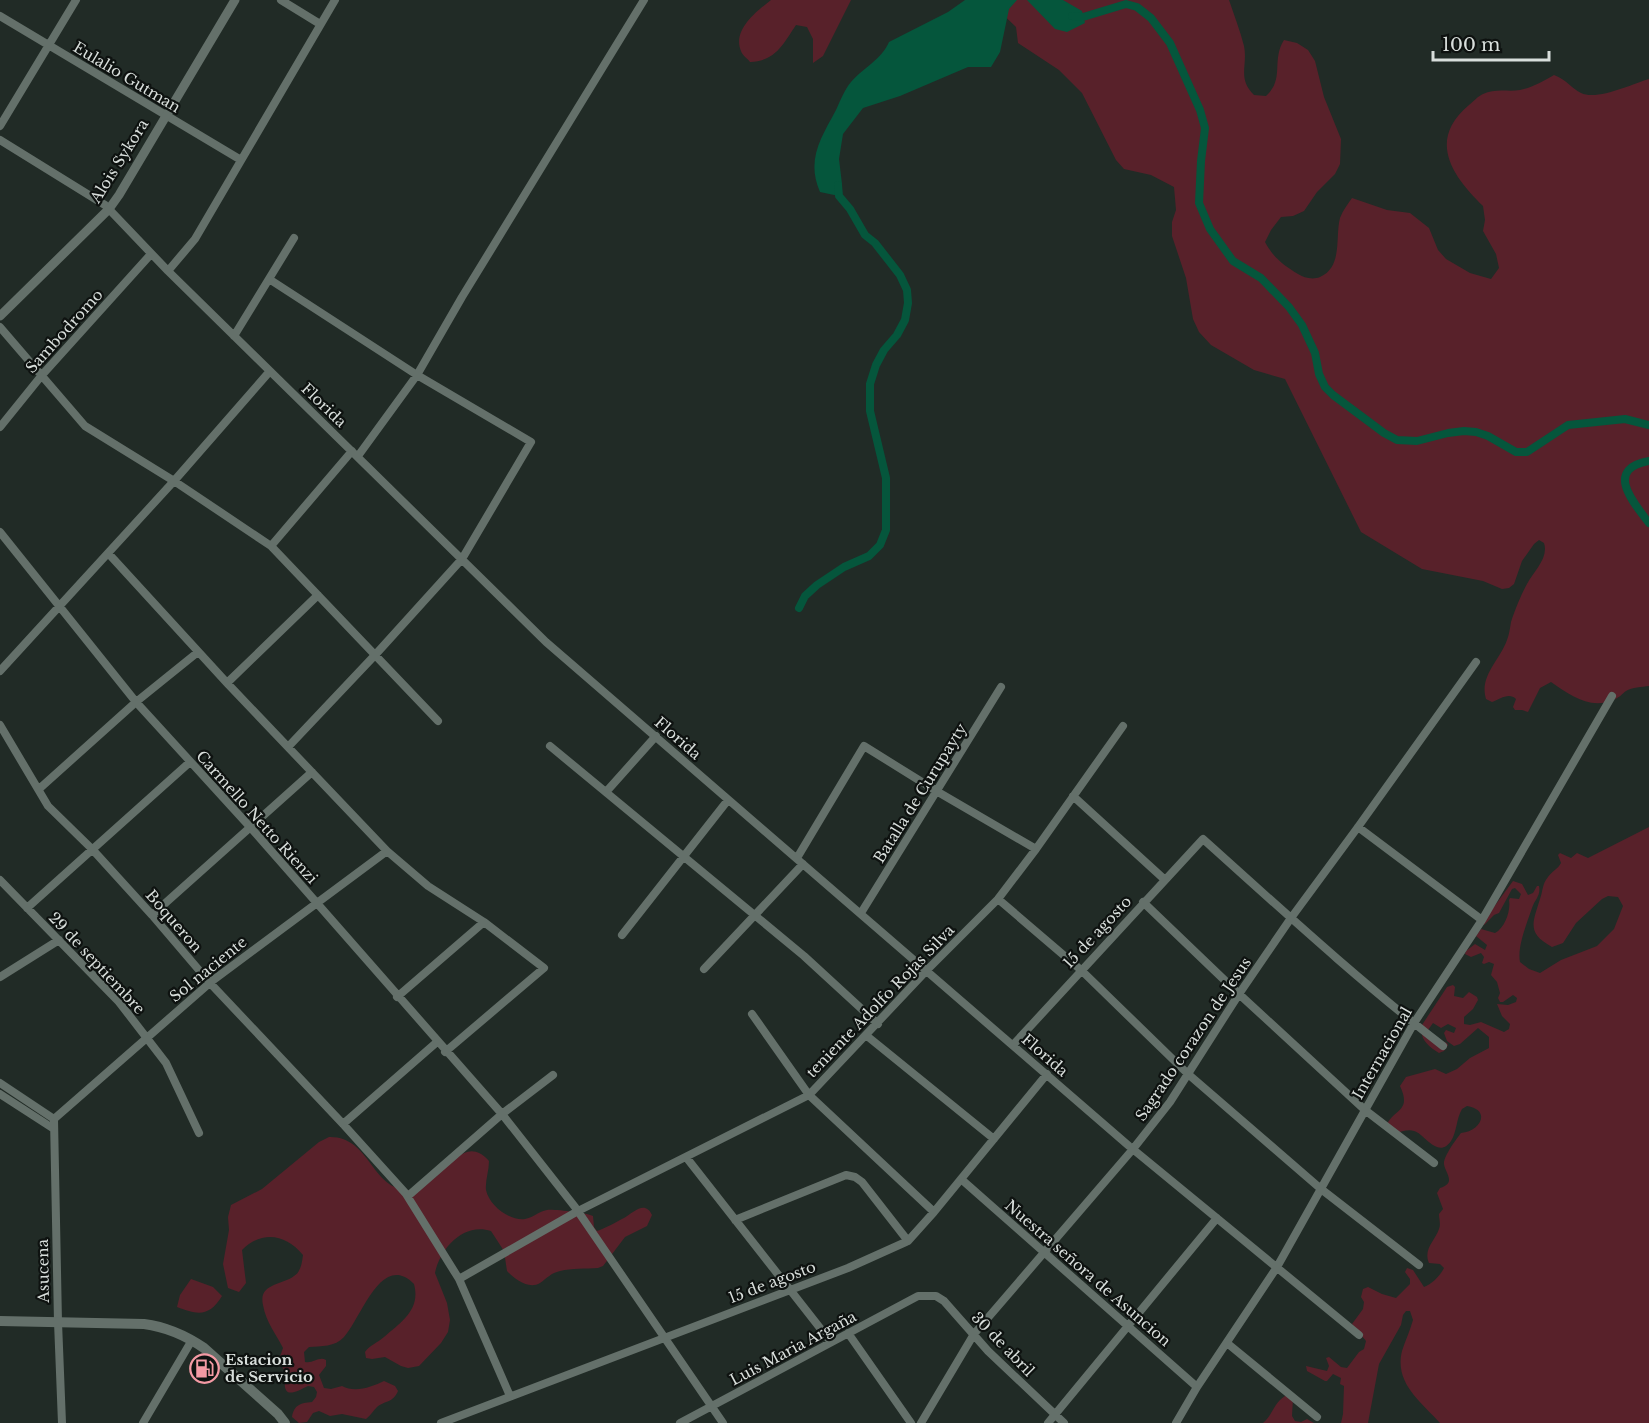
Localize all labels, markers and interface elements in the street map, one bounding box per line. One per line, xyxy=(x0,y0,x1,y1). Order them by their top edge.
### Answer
scale bar xyxy=(1433,24,1548,62)
text: 100 m xyxy=(1442,34,1500,56)
street label: Eulalio Gutman xyxy=(70,38,184,116)
street label: Alois Sykora xyxy=(85,115,153,207)
street label: Sambodromo xyxy=(21,285,107,377)
street label: Florida xyxy=(297,379,351,432)
street label: Florida xyxy=(651,713,706,764)
street label: Batalla de Curupayty xyxy=(869,719,971,866)
street label: Carmello Netto Rienzi xyxy=(192,747,322,887)
street label: Boqueron xyxy=(142,886,206,956)
street label: 15 de agosto xyxy=(1059,892,1135,972)
street label: 29 de septiembre xyxy=(45,908,149,1018)
street label: teniente Adolfo Rojas Silva xyxy=(802,920,959,1081)
street label: Sol naciente xyxy=(166,932,250,1006)
street label: Sagrado corazon de Jesus xyxy=(1131,953,1255,1125)
street label: Internacional xyxy=(1348,1003,1416,1102)
street label: Florida xyxy=(1018,1030,1073,1081)
street label: Nuestra señora de Asuncion xyxy=(1001,1196,1175,1350)
street label: Asucena xyxy=(33,1238,53,1304)
street label: 15 de agosto xyxy=(726,1257,818,1307)
street label: Luis Maria Argaña xyxy=(726,1306,860,1389)
street label: 30 de abril xyxy=(967,1308,1039,1380)
place label: Estacion de Servicio xyxy=(225,1350,313,1386)
fuel station icon: Estacion de Servicio xyxy=(188,1352,220,1384)

